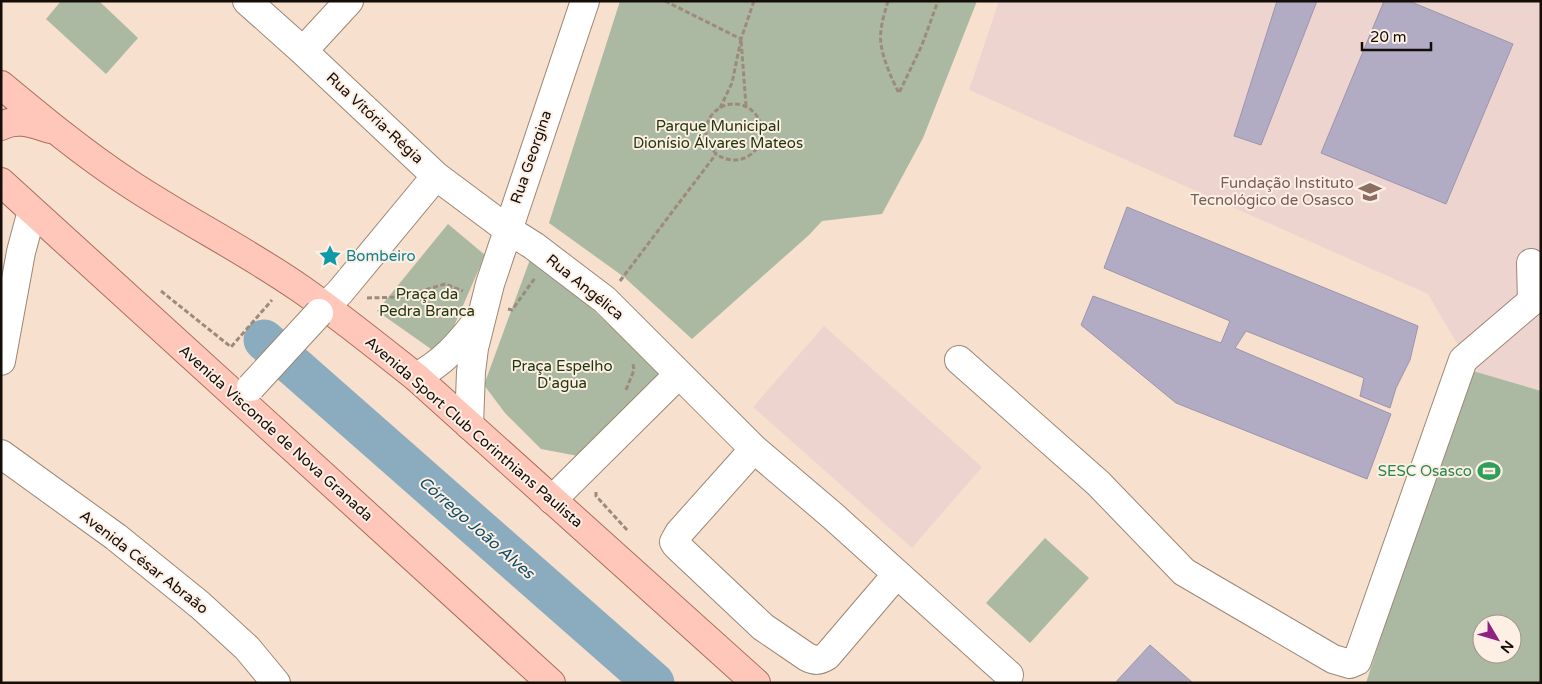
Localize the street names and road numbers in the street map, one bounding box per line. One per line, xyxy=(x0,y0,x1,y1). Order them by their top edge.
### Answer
street label: Rua Vitória-Régia xyxy=(323,69,427,167)
street label: Rua Georgina xyxy=(507,108,555,206)
street label: Rua Angélica xyxy=(543,250,627,324)
street label: Avenida Sport Club Corinthians Paulista xyxy=(362,333,586,531)
street label: Avenida Visconde de Nova Granada xyxy=(175,341,377,525)
street label: Avenida César Abraão xyxy=(76,506,212,618)

